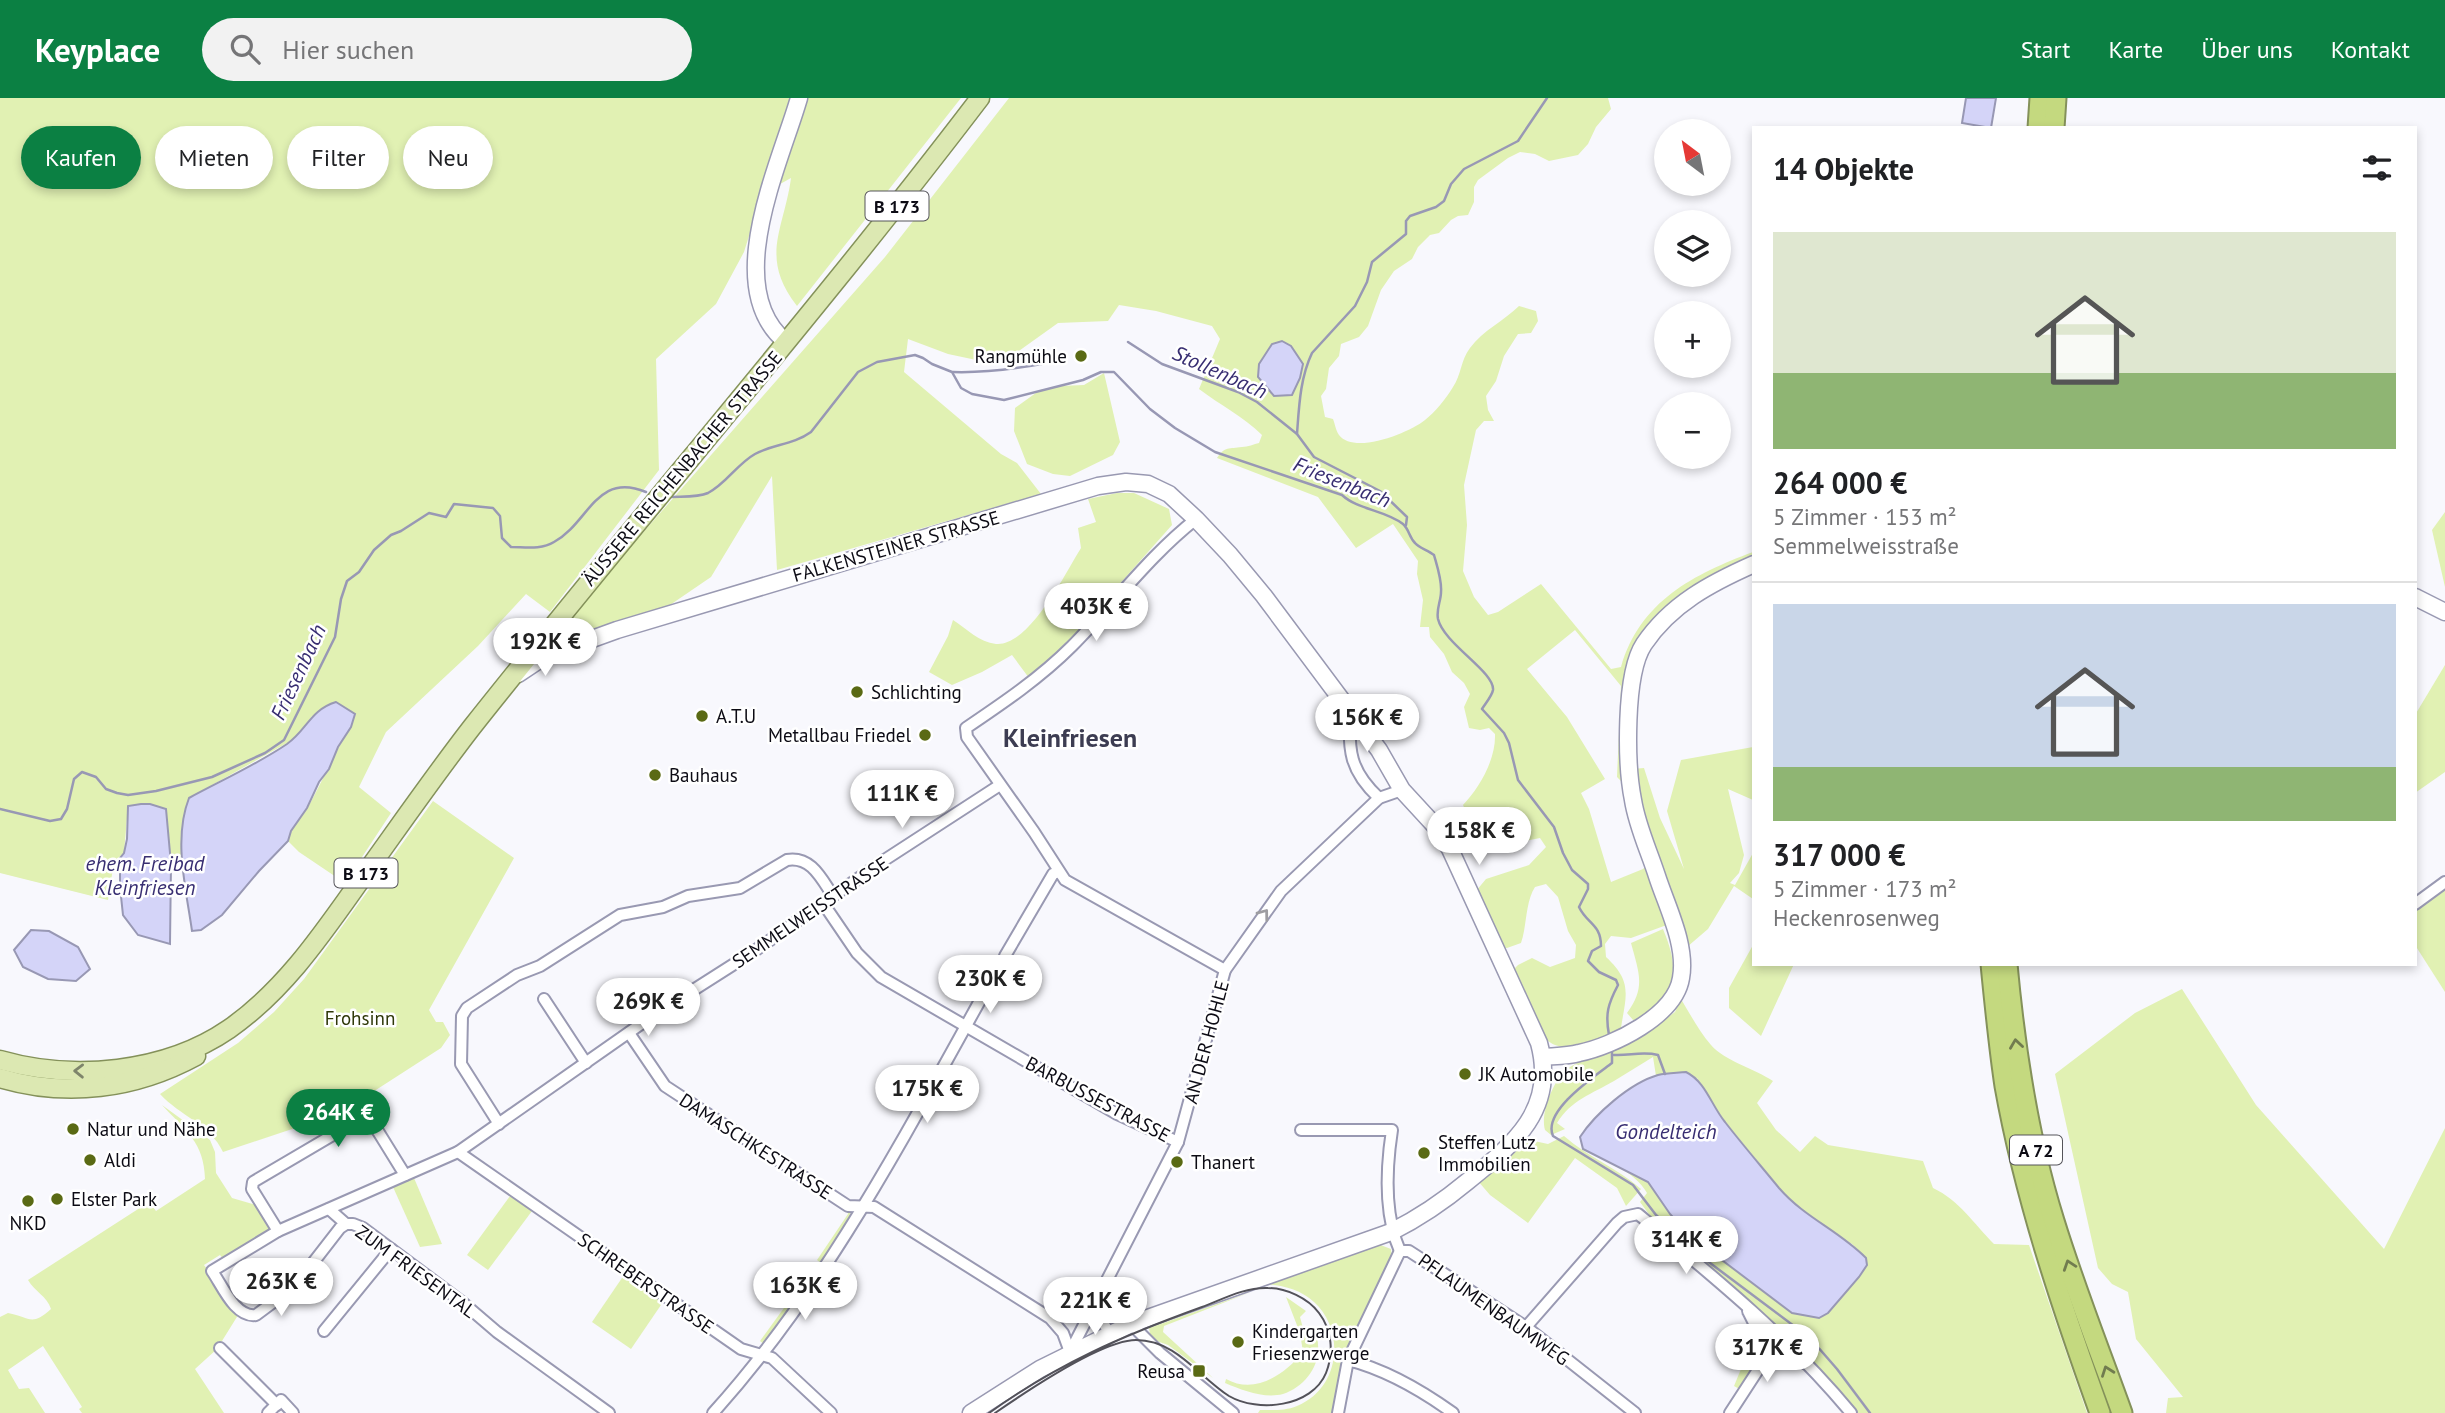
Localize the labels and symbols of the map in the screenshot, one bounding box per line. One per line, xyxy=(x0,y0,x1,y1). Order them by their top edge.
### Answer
north arrow xyxy=(1654,119,1731,196)
road number: B 173 xyxy=(866,192,928,220)
water label: Stollenbach xyxy=(1168,339,1272,405)
place label: Rangmühle xyxy=(975,344,1067,368)
street label: ÄUSSERE REICHENBACHER STRASSE xyxy=(577,346,787,590)
marker: Rangmühle xyxy=(1073,348,1089,364)
water label: Friesenbach xyxy=(1289,450,1395,514)
street label: FALKENSTEINER STRASSE xyxy=(790,505,1002,587)
pin: 403K € xyxy=(1039,584,1153,643)
pin: 192K € xyxy=(488,618,602,678)
water label: Friesenbach xyxy=(264,620,332,724)
place label: Schlichting xyxy=(871,680,962,704)
marker: Schlichting xyxy=(849,684,865,700)
pin: 156K € xyxy=(1310,694,1424,754)
place label: A.T.U xyxy=(716,704,756,728)
marker: A.T.U xyxy=(694,708,710,724)
district label: Kleinfriesen xyxy=(1003,721,1137,754)
place label: Metallbau Friedel xyxy=(768,723,911,747)
marker: Metallbau Friedel xyxy=(917,727,933,743)
place label: Bauhaus xyxy=(669,763,738,787)
marker: Bauhaus xyxy=(647,767,663,783)
pin: 111K € xyxy=(845,770,959,830)
pin: 158K € xyxy=(1422,808,1536,867)
water label: ehem. Freibad Kleinfriesen xyxy=(85,850,206,901)
street label: SEMMELWEISSTRASSE xyxy=(727,851,893,973)
road number: B 173 xyxy=(334,858,398,888)
one-way arrow xyxy=(1256,909,1268,922)
pin: 230K € xyxy=(933,956,1047,1015)
pin: 269K € xyxy=(591,978,705,1038)
street label: AN DER HOHLE xyxy=(1178,978,1234,1106)
park label: Frohsinn xyxy=(325,1006,395,1030)
one-way arrow xyxy=(2008,1038,2023,1050)
street label: BARBUSSESTRASSE xyxy=(1022,1051,1174,1147)
place label: JK Automobile xyxy=(1478,1062,1594,1086)
one-way arrow xyxy=(73,1063,84,1079)
pin: 175K € xyxy=(870,1066,984,1125)
marker: JK Automobile xyxy=(1457,1066,1473,1082)
street label: DAMASCHKESTRASSE xyxy=(675,1088,837,1204)
pin: 264K € xyxy=(281,1090,395,1149)
place label: Natur und Nähe xyxy=(87,1117,216,1141)
water label: Gondelteich xyxy=(1615,1118,1717,1145)
marker: Natur und Nähe xyxy=(65,1121,81,1137)
place label: Steffen Lutz Immobilien xyxy=(1438,1130,1536,1176)
road number: A 72 xyxy=(2010,1135,2062,1164)
marker: Steffen Lutz Immobilien xyxy=(1416,1145,1432,1161)
place label: Aldi xyxy=(104,1148,136,1172)
place label: Thanert xyxy=(1191,1150,1255,1174)
marker: Aldi xyxy=(82,1152,98,1168)
marker: Thanert xyxy=(1169,1154,1185,1170)
place label: Elster Park xyxy=(71,1187,157,1211)
marker: Elster Park xyxy=(49,1191,65,1207)
marker: NKD xyxy=(20,1193,36,1209)
place label: NKD xyxy=(10,1211,46,1235)
pin: 314K € xyxy=(1629,1216,1743,1276)
street label: ZUM FRIESENTAL xyxy=(351,1219,481,1323)
street label: SCHREBERSTRASSE xyxy=(573,1227,719,1339)
street label: PFLAUMENBAUMWEG xyxy=(1414,1248,1574,1370)
pin: 263K € xyxy=(224,1258,338,1318)
one-way arrow xyxy=(2063,1259,2077,1271)
pin: 163K € xyxy=(748,1262,862,1322)
pin: 221K € xyxy=(1038,1278,1152,1337)
place label: Kindergarten Friesenzwerge xyxy=(1252,1319,1369,1365)
pin: 317K € xyxy=(1710,1324,1824,1384)
marker: Kindergarten Friesenzwerge xyxy=(1230,1334,1246,1350)
place label: Reusa xyxy=(1137,1359,1185,1383)
marker: Reusa xyxy=(1191,1363,1207,1379)
one-way arrow xyxy=(2101,1365,2115,1377)

